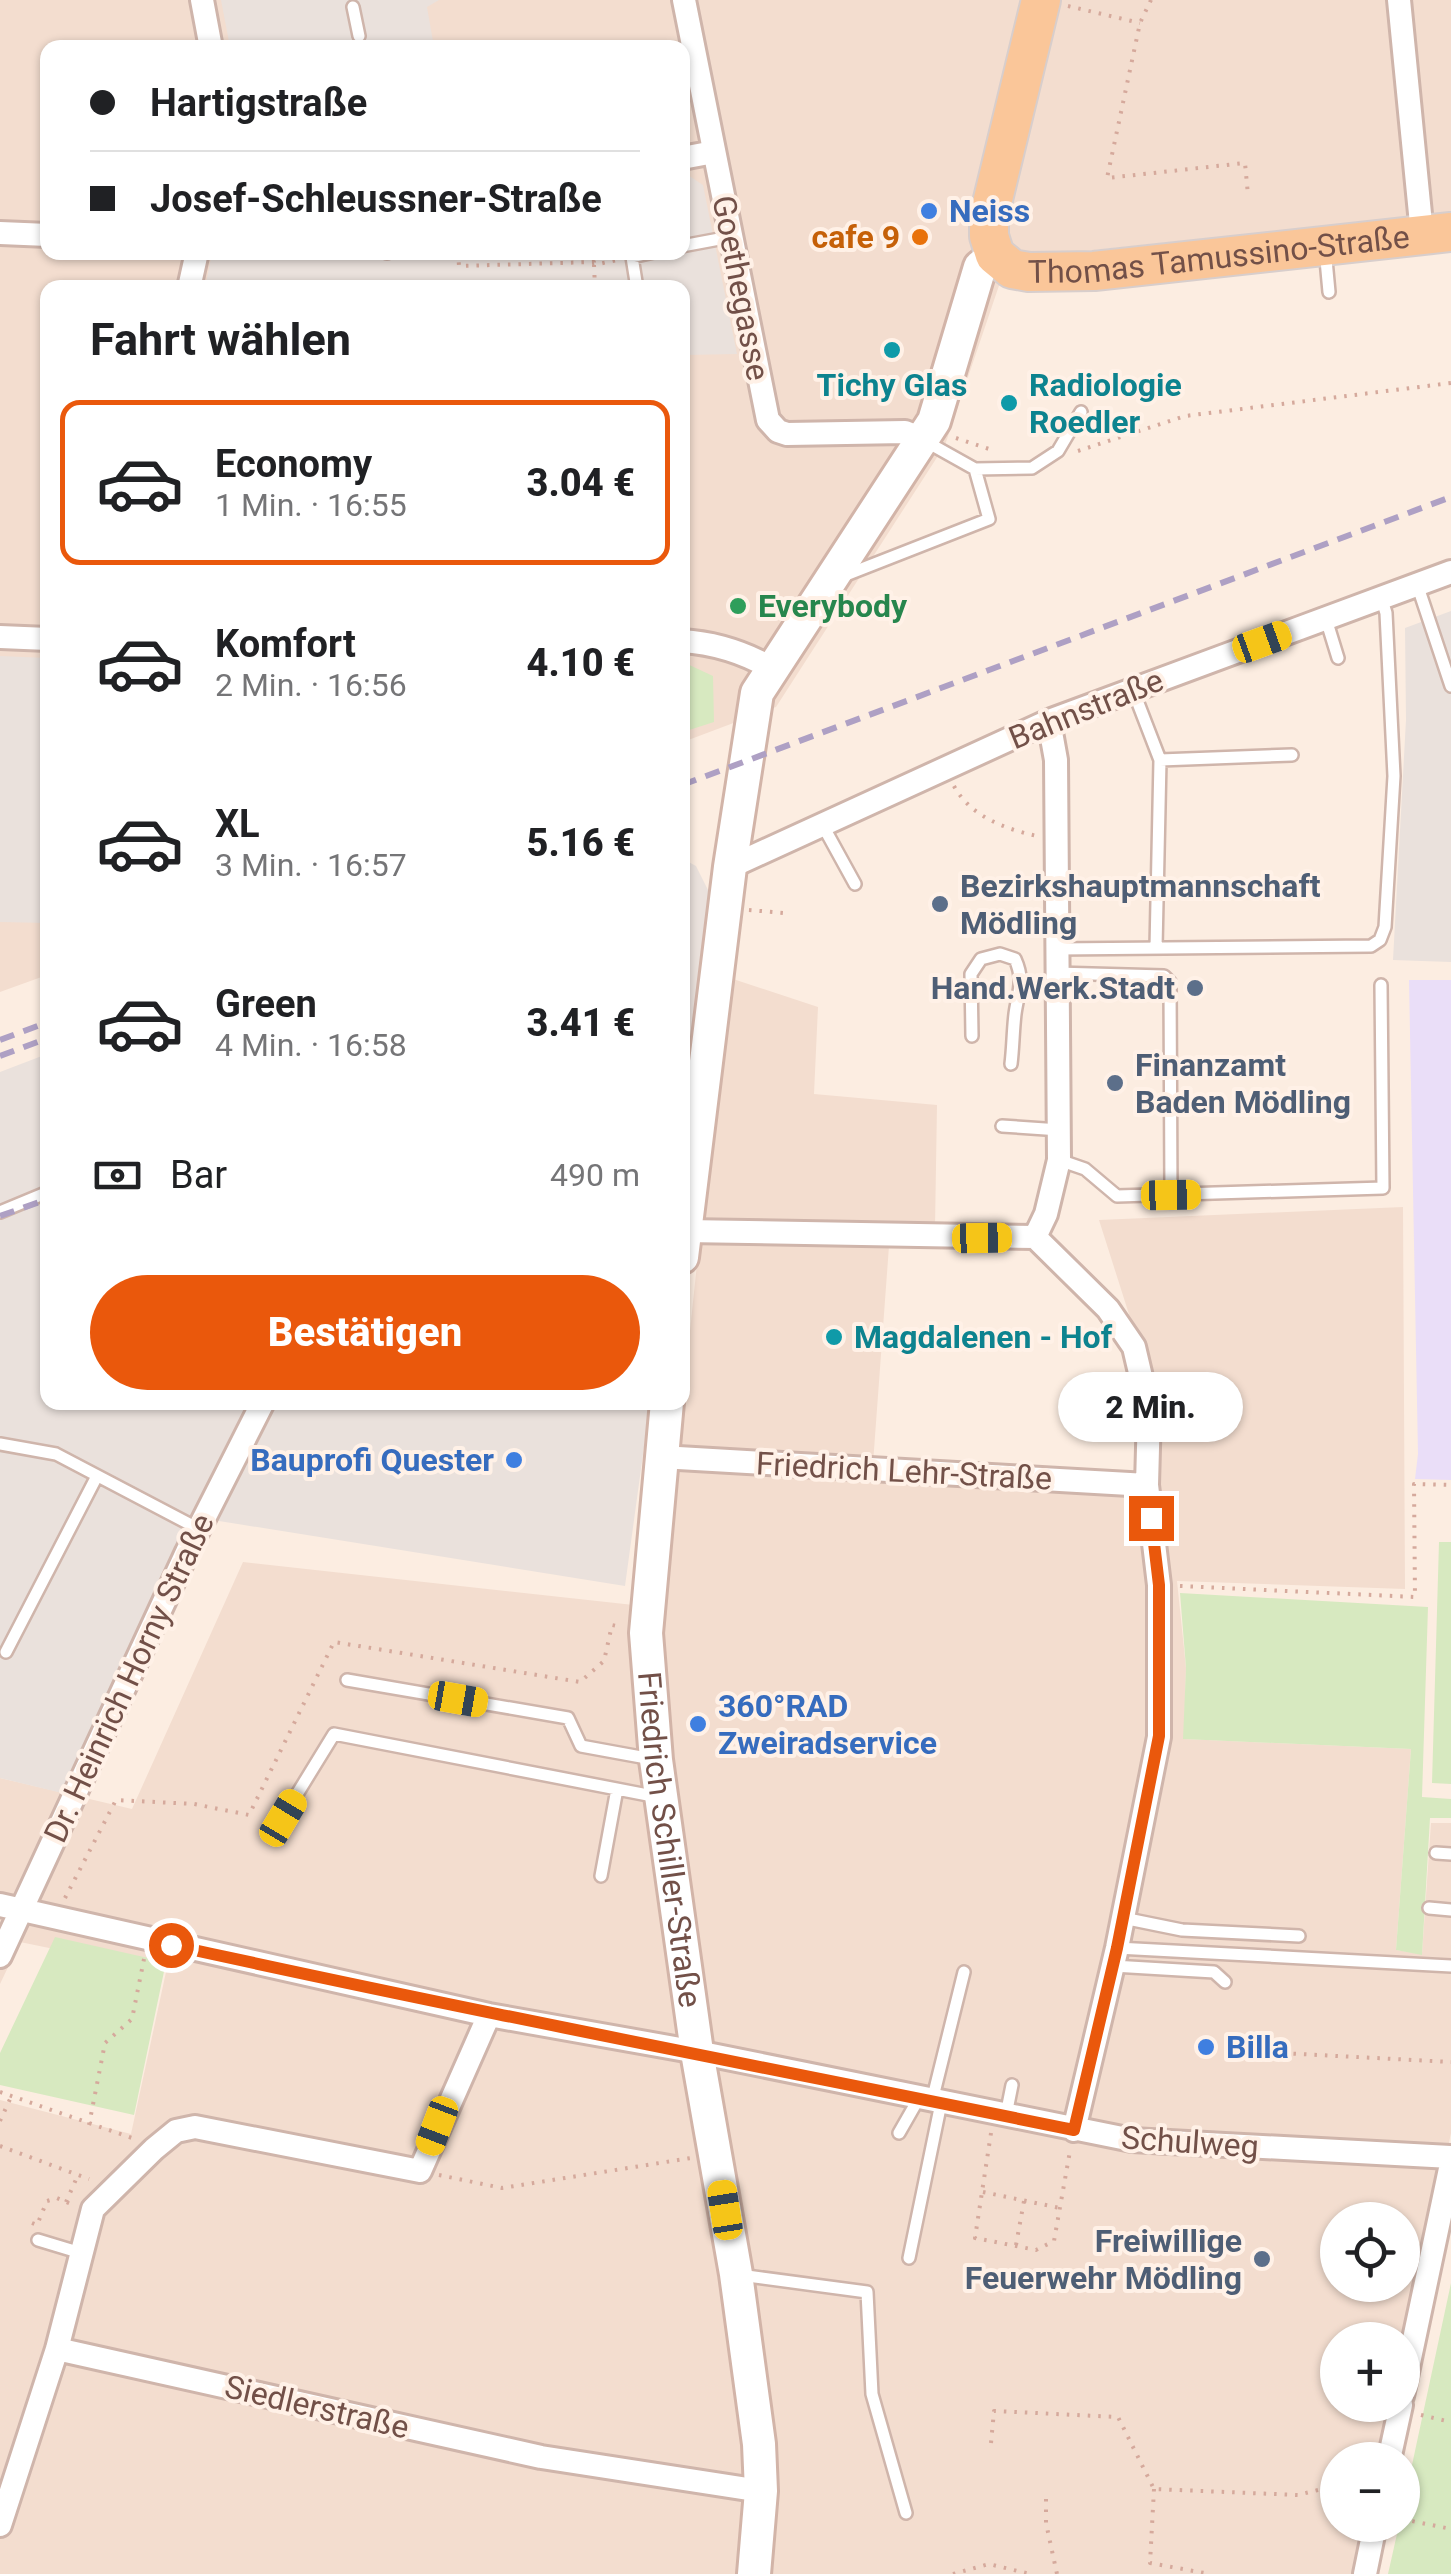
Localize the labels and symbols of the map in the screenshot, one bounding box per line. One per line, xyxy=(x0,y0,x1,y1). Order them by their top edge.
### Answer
street label: Goethegasse xyxy=(704,192,778,384)
place label: Neiss xyxy=(949,192,1030,230)
marker: Neiss xyxy=(918,200,940,222)
place label: cafe 9 xyxy=(812,218,900,256)
street label: Thomas Tamussino-Straße xyxy=(1028,218,1411,291)
marker: cafe 9 xyxy=(909,226,931,248)
marker: Tichy Glas xyxy=(881,339,903,361)
place label: Tichy Glas xyxy=(817,366,967,404)
place label: Radiologie Roedler xyxy=(1029,366,1182,441)
marker: Radiologie Roedler xyxy=(998,392,1020,414)
place label: Everybody xyxy=(758,587,908,625)
marker: Everybody xyxy=(727,595,749,617)
car xyxy=(1229,618,1295,666)
street label: Bahnstraße xyxy=(1003,661,1169,757)
place label: Bezirkshauptmannschaft Mödling xyxy=(960,867,1321,942)
marker: Bezirkshauptmannschaft Mödling xyxy=(929,893,951,915)
place label: Hand.Werk.Stadt xyxy=(931,969,1175,1007)
marker: Hand.Werk.Stadt xyxy=(1184,977,1206,999)
place label: Finanzamt Baden Mödling xyxy=(1135,1046,1351,1121)
marker: Finanzamt Baden Mödling xyxy=(1104,1072,1126,1094)
car xyxy=(1141,1179,1201,1211)
car xyxy=(952,1222,1012,1254)
place label: Magdalenen - Hof xyxy=(854,1318,1113,1356)
marker: Magdalenen - Hof xyxy=(823,1326,845,1348)
callout: 2 Min. xyxy=(1058,1373,1244,1443)
place label: Bauprofi Quester xyxy=(250,1441,494,1479)
street label: Friedrich Lehr-Straße xyxy=(755,1444,1053,1498)
marker: Bauprofi Quester xyxy=(503,1449,525,1471)
route end xyxy=(1129,1496,1174,1541)
street label: Dr. Heinrich Horny Straße xyxy=(36,1508,222,1848)
street label: Friedrich Schiller-Straße xyxy=(630,1670,710,2010)
car xyxy=(426,1679,490,1719)
place label: 360°RAD Zweiradservice xyxy=(718,1687,937,1762)
marker: 360°RAD Zweiradservice xyxy=(687,1713,709,1735)
car xyxy=(255,1785,311,1851)
route start xyxy=(149,1923,194,1968)
place label: Billa xyxy=(1226,2028,1289,2066)
marker: Billa xyxy=(1195,2036,1217,2058)
car xyxy=(412,2093,462,2159)
street label: Schulweg xyxy=(1120,2118,1260,2166)
car xyxy=(705,2178,745,2242)
place label: Freiwillige Feuerwehr Mödling xyxy=(965,2222,1242,2297)
marker: Freiwillige Feuerwehr Mödling xyxy=(1251,2248,1273,2270)
street label: Siedlerstraße xyxy=(221,2367,413,2447)

